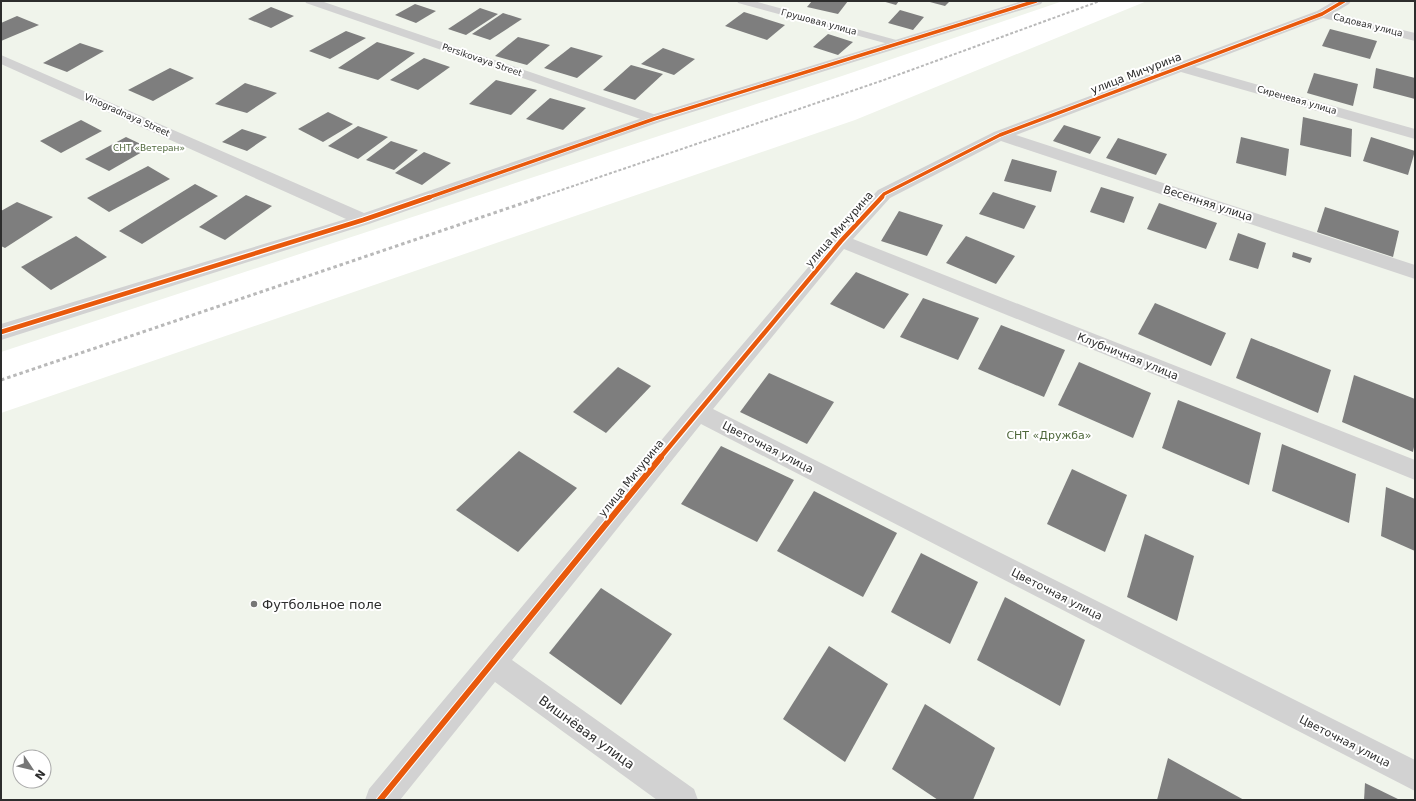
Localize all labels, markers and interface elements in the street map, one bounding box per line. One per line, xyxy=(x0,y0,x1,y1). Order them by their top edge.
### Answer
street label: Грушовая улица xyxy=(780,7,858,37)
street label: Садовая улица xyxy=(1332,12,1404,38)
street label: Persikovaya Street xyxy=(441,42,524,79)
street label: улица Мичурина xyxy=(1089,50,1183,97)
street label: Сиреневая улица xyxy=(1256,84,1338,116)
street label: Vinogradnaya Street xyxy=(83,92,172,139)
park label: СНТ «Ветеран» xyxy=(113,143,185,153)
street label: Весенняя улица xyxy=(1162,183,1254,224)
street label: улица Мичурина xyxy=(803,189,876,270)
street label: Клубничная улица xyxy=(1075,330,1180,383)
street label: Цветочная улица xyxy=(720,419,815,476)
park label: СНТ «Дружба» xyxy=(1006,429,1092,442)
street label: улица Мичурина xyxy=(596,437,667,520)
street label: Цветочная улица xyxy=(1009,566,1104,623)
place label: Футбольное поле xyxy=(262,597,382,612)
marker: Футбольное поле xyxy=(249,599,259,609)
street label: Вишнёвая улица xyxy=(536,693,637,772)
street label: Цветочная улица xyxy=(1297,713,1392,770)
north arrow xyxy=(12,749,52,789)
text: N xyxy=(32,767,48,782)

